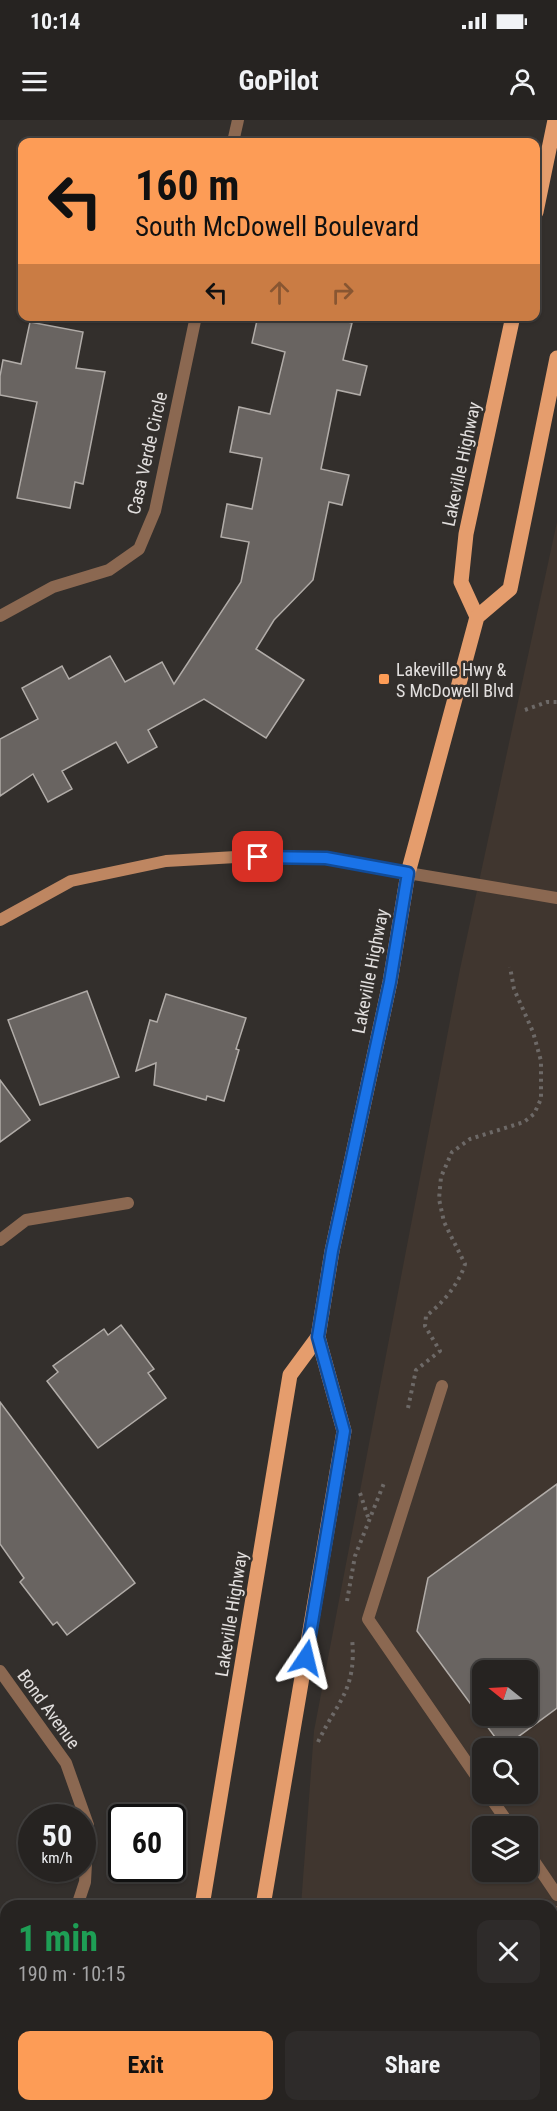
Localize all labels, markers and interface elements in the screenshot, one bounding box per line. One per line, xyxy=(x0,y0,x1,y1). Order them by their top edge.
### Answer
text: 10:14 xyxy=(30,9,81,34)
icon: menu xyxy=(18,65,51,98)
text: GoPilot xyxy=(239,65,318,97)
icon: person xyxy=(506,65,539,98)
text: 160 m xyxy=(135,161,240,210)
icon: left xyxy=(36,162,114,240)
text: South McDowell Boulevard xyxy=(135,211,419,243)
icon: left xyxy=(200,276,233,309)
icon: ahead xyxy=(263,276,296,309)
icon: right xyxy=(326,276,359,309)
street label: Casa Verde Circle xyxy=(123,390,171,516)
street label: Lakeville Highway xyxy=(438,399,485,528)
place label: Lakeville Hwy & S McDowell Blvd xyxy=(396,659,514,701)
marker: Lakeville Hwy & S McDowell Blvd xyxy=(377,672,391,686)
pin xyxy=(232,831,283,882)
icon: arrive xyxy=(241,840,274,873)
street label: Lakeville Highway xyxy=(348,906,392,1035)
street label: Lakeville Highway xyxy=(211,1549,251,1678)
position arrow xyxy=(274,1626,338,1690)
north arrow xyxy=(472,1660,538,1726)
map controls xyxy=(472,1660,538,1882)
street label: Bond Avenue xyxy=(13,1665,85,1753)
button: search xyxy=(472,1738,538,1804)
speed limit sign: 60 xyxy=(108,1804,186,1882)
button: layers xyxy=(472,1816,538,1882)
text: 50 xyxy=(42,1818,72,1853)
text: km/h xyxy=(42,1849,72,1867)
text: 1 min xyxy=(18,1918,98,1960)
button: close xyxy=(477,1920,540,1983)
text: 190 m · 10:15 xyxy=(18,1962,125,1986)
button: Exit xyxy=(18,2031,273,2100)
button: Share xyxy=(285,2031,540,2100)

